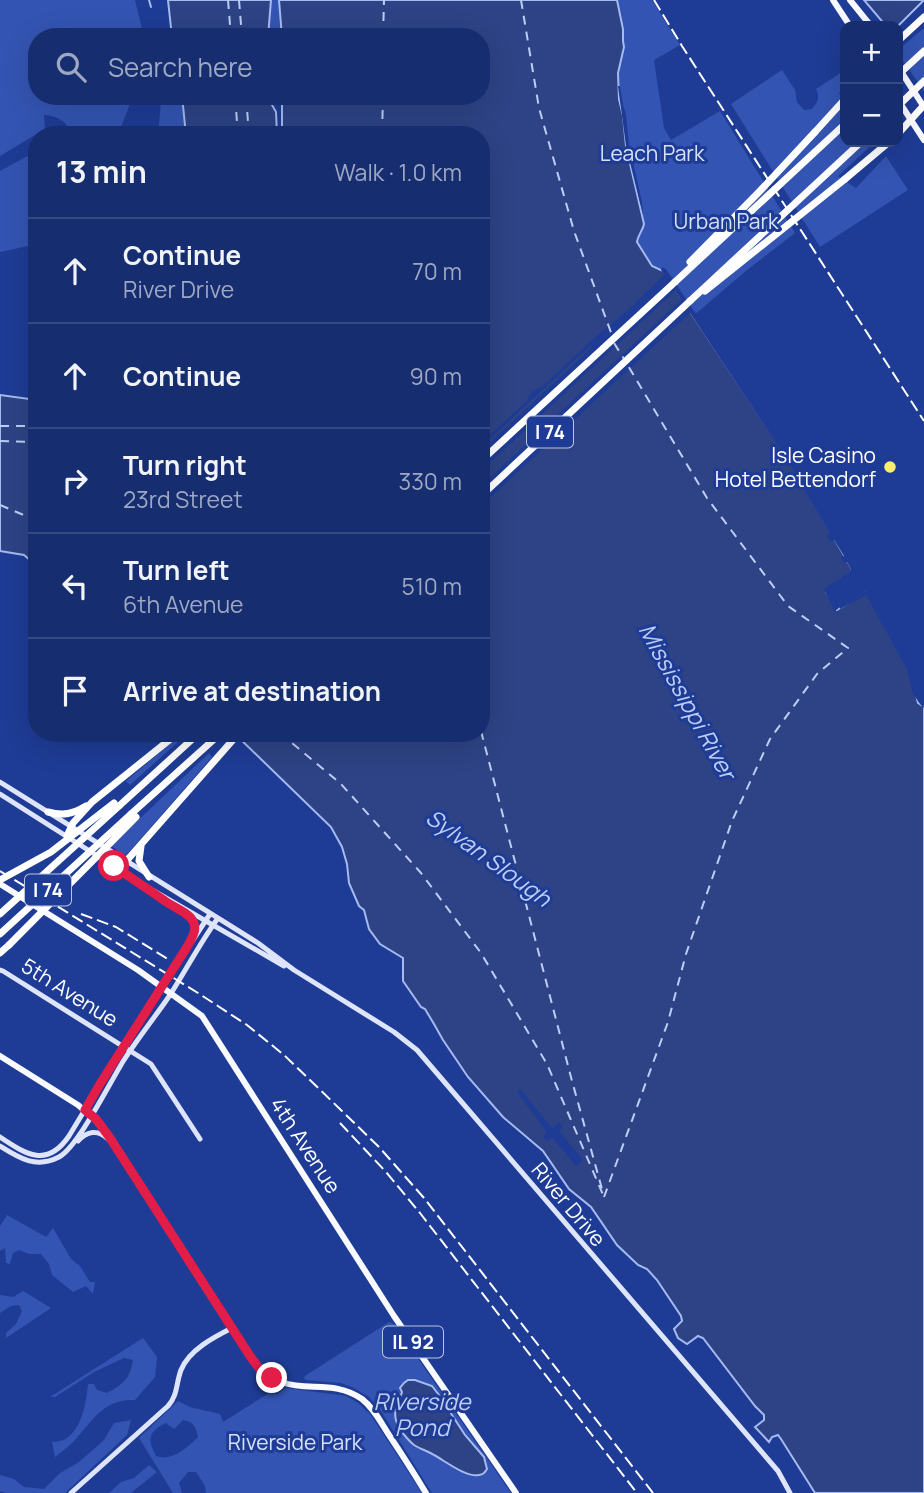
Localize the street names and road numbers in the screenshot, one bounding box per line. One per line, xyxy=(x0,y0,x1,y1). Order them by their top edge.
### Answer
road number: I 74 xyxy=(527,416,573,448)
road number: I 74 xyxy=(25,874,71,906)
street label: 5th Avenue xyxy=(16,951,124,1033)
street label: 4th Avenue xyxy=(264,1092,348,1198)
street label: River Drive xyxy=(526,1156,612,1252)
road number: IL 92 xyxy=(383,1326,443,1358)

